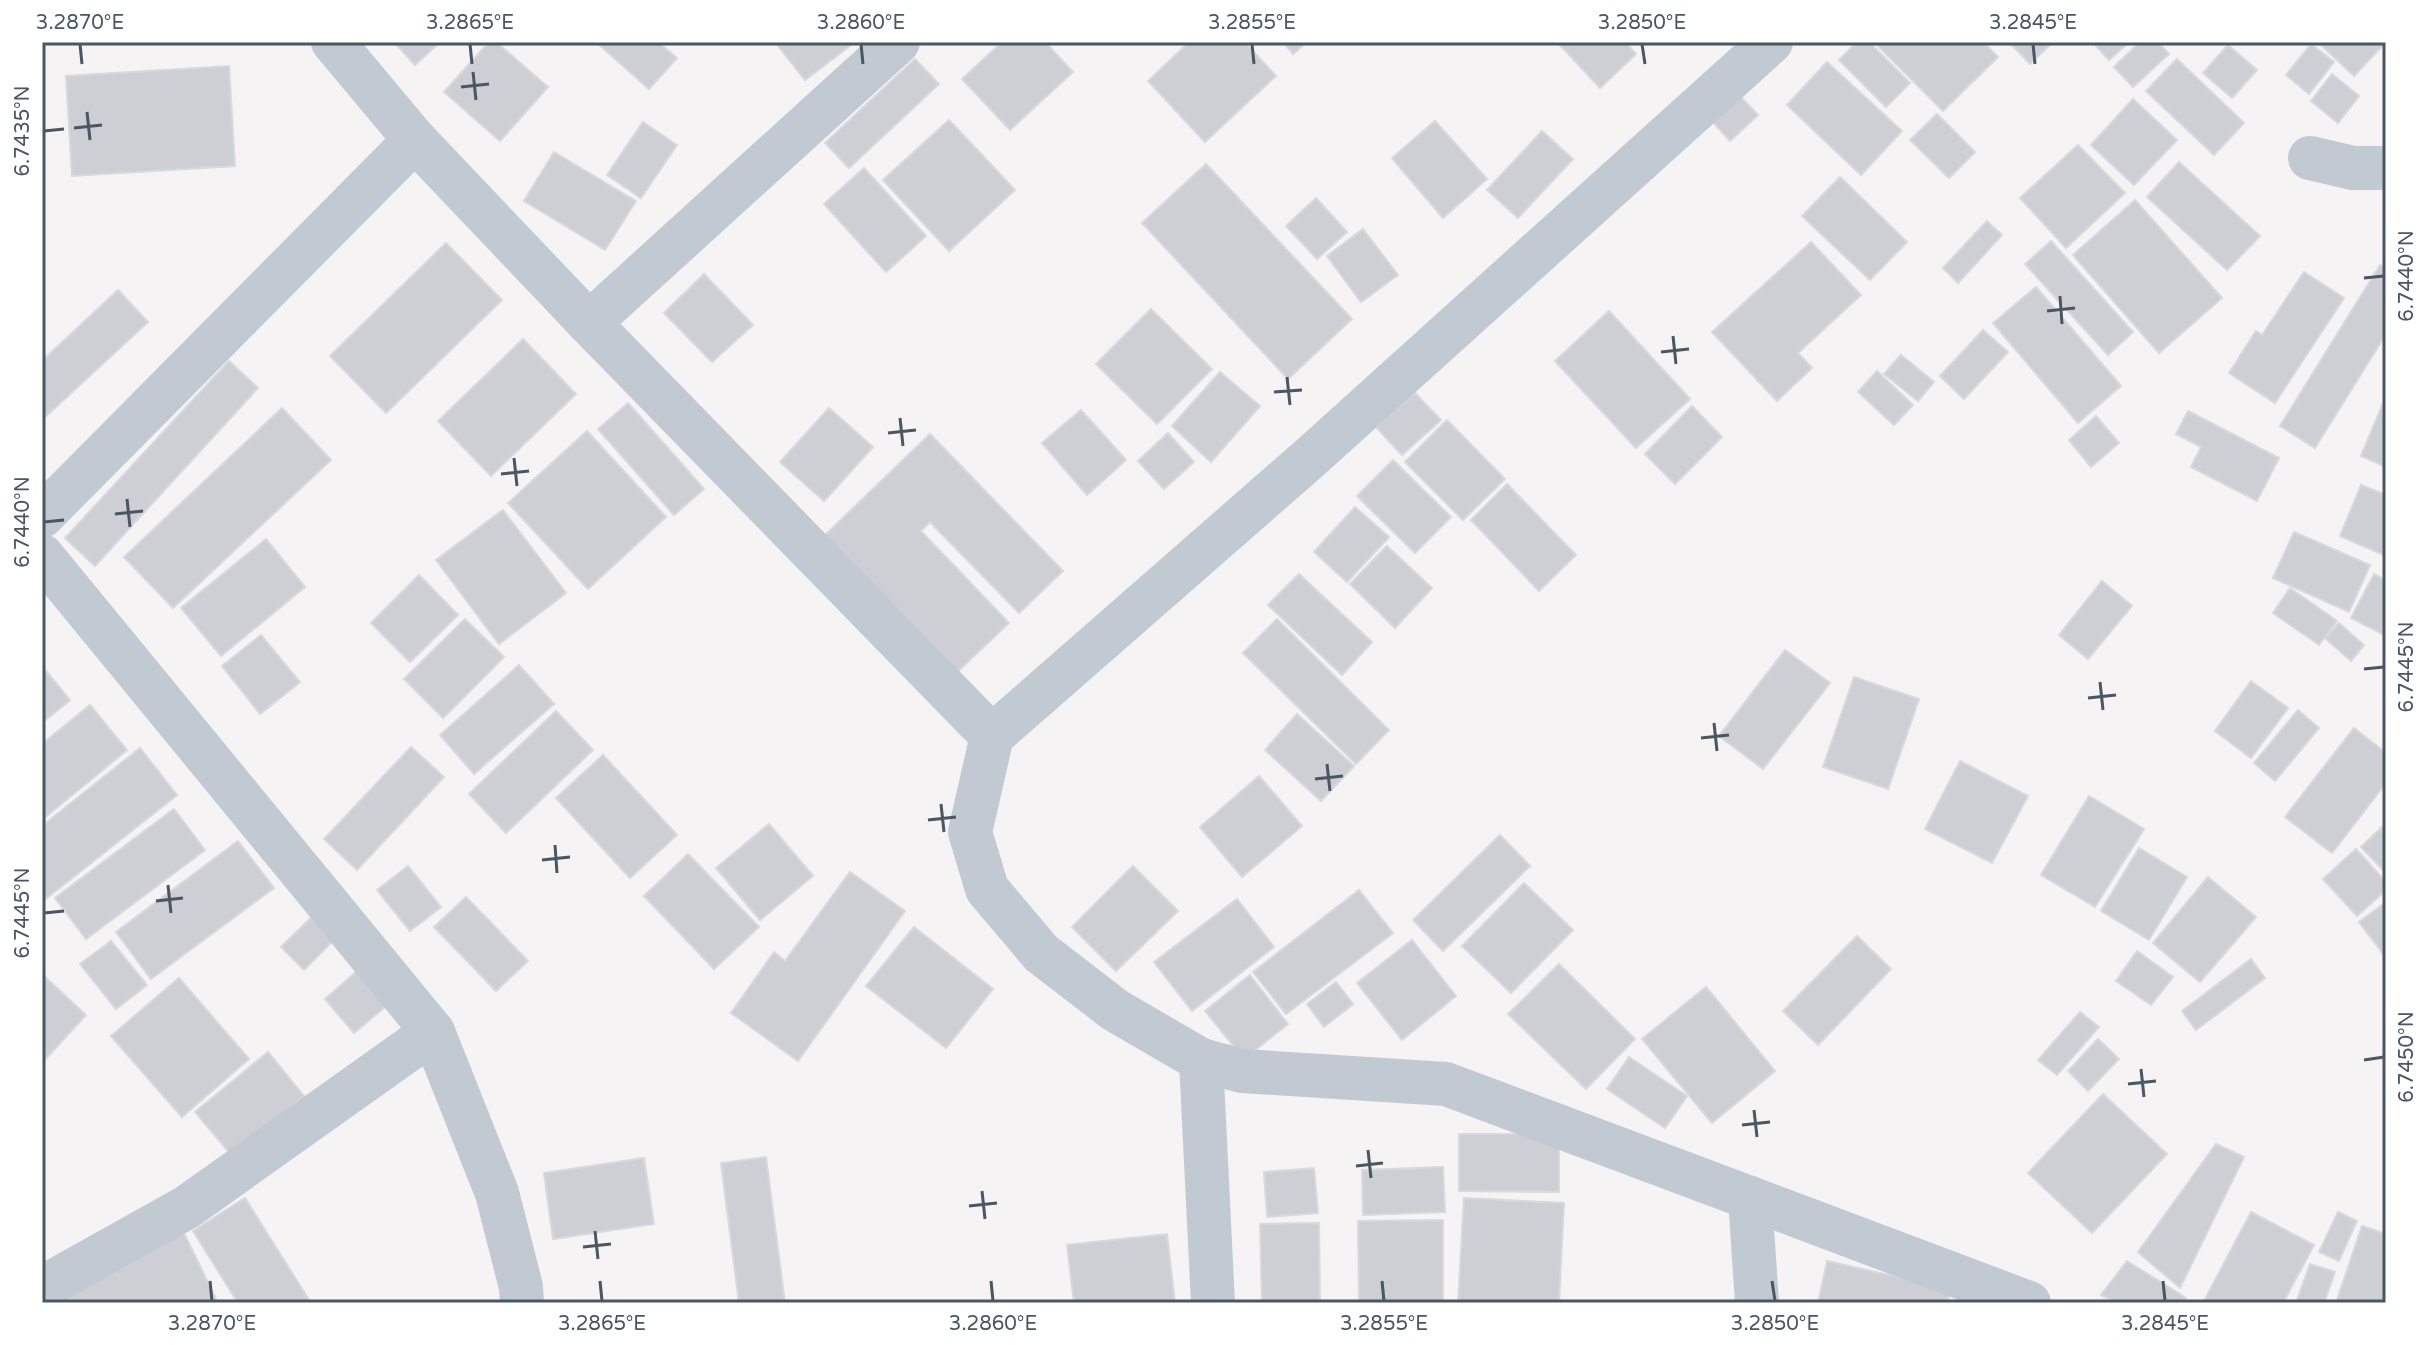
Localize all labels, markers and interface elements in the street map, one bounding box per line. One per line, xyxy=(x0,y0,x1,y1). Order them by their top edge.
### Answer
text: 3.2870°E xyxy=(36,11,124,35)
text: 3.2865°E xyxy=(426,11,514,35)
text: 3.2860°E xyxy=(817,11,905,35)
text: 3.2855°E xyxy=(1208,11,1296,35)
text: 3.2850°E xyxy=(1598,11,1686,35)
text: 3.2845°E xyxy=(1989,11,2077,35)
text: 6.7435°N xyxy=(11,85,35,177)
text: 6.7440°N xyxy=(2395,230,2419,322)
text: 6.7440°N xyxy=(11,476,35,568)
text: 6.7445°N xyxy=(2395,621,2419,713)
text: 6.7445°N xyxy=(11,867,35,959)
text: 6.7450°N xyxy=(2395,1011,2419,1103)
text: 3.2870°E xyxy=(168,1312,256,1336)
text: 3.2865°E xyxy=(558,1312,646,1336)
text: 3.2860°E xyxy=(949,1312,1037,1336)
text: 3.2855°E xyxy=(1340,1312,1428,1336)
text: 3.2850°E xyxy=(1731,1312,1819,1336)
text: 3.2845°E xyxy=(2121,1312,2209,1336)

